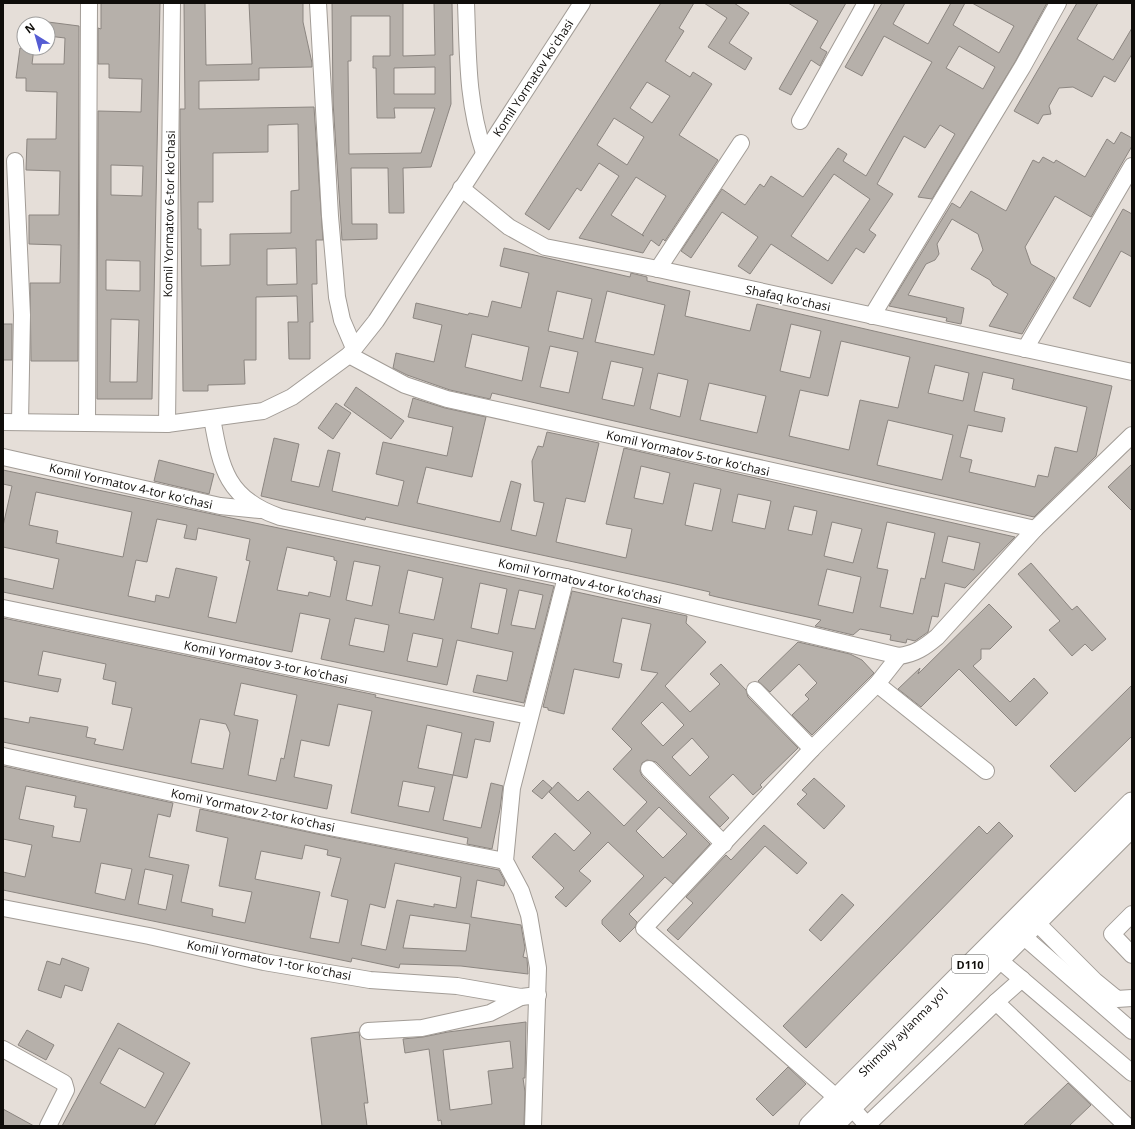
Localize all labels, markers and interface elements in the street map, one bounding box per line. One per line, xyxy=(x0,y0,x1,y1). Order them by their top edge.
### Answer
north arrow xyxy=(16,16,56,56)
street label: Komil Yormatov koʻchasi xyxy=(489,16,577,140)
text: N xyxy=(22,19,38,36)
street label: Komil Yormatov 6-tor koʻchasi xyxy=(159,130,179,298)
street label: Shafaq koʻchasi xyxy=(744,281,832,315)
street label: Komil Yormatov 5-tor koʻchasi xyxy=(605,426,771,480)
street label: Komil Yormatov 4-tor koʻchasi xyxy=(48,459,214,513)
street label: Komil Yormatov 4-tor koʻchasi xyxy=(497,554,663,608)
street label: Komil Yormatov 3-tor koʻchasi xyxy=(183,636,349,688)
street label: Komil Yormatov 2-tor koʻchasi xyxy=(170,784,336,836)
street label: Komil Yormatov 1-tor koʻchasi xyxy=(185,936,353,984)
road number: D110 xyxy=(952,955,988,973)
street label: Shimoliy aylanma yoʻl xyxy=(855,984,951,1080)

